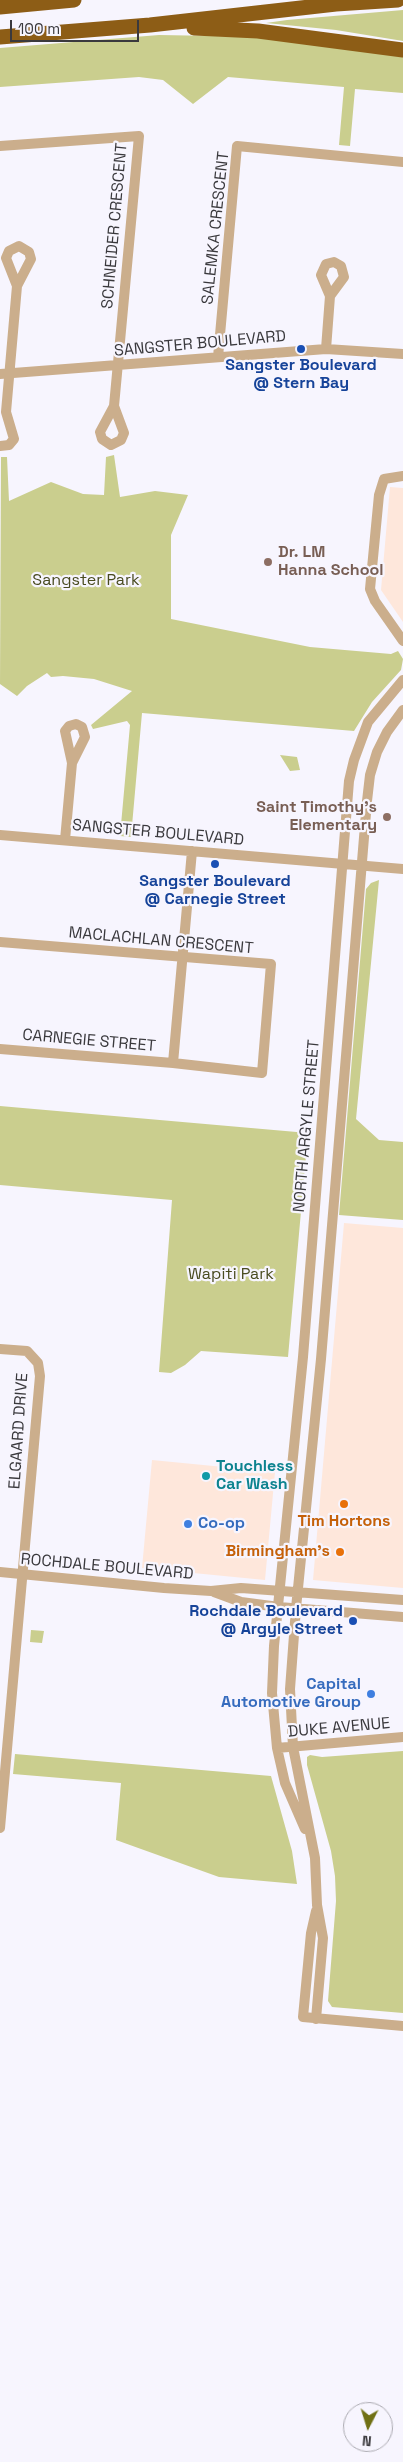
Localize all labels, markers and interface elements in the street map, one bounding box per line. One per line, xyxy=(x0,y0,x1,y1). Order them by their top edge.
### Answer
scale bar xyxy=(12,10,141,42)
text: 100 m xyxy=(18,19,60,38)
street label: SCHNEIDER CRESCENT xyxy=(98,142,132,310)
street label: SALEMKA CRESCENT xyxy=(198,150,234,306)
street label: SANGSTER BOULEVARD xyxy=(113,327,287,361)
marker: Sangster Boulevard @ Stern Bay xyxy=(295,343,307,355)
place label: Sangster Boulevard @ Stern Bay xyxy=(225,356,377,394)
place label: Dr. LM Hanna School xyxy=(278,543,384,581)
marker: Dr. LM Hanna School xyxy=(262,556,274,568)
park label: Sangster Park xyxy=(32,571,140,591)
place label: Saint Timothy's Elementary xyxy=(256,798,377,836)
marker: Saint Timothy's Elementary xyxy=(381,811,393,823)
street label: SANGSTER BOULEVARD xyxy=(71,816,245,850)
marker: Sangster Boulevard @ Carnegie Street xyxy=(209,858,221,870)
place label: Sangster Boulevard @ Carnegie Street xyxy=(139,872,291,910)
street label: MACLACHLAN CRESCENT xyxy=(68,923,254,959)
street label: CARNEGIE STREET xyxy=(22,1026,156,1056)
street label: NORTH ARGYLE STREET xyxy=(290,1039,324,1213)
park label: Wapiti Park xyxy=(188,1265,274,1285)
street label: ELGAARD DRIVE xyxy=(5,1372,33,1490)
place label: Touchless Car Wash xyxy=(216,1457,293,1495)
marker: Touchless Car Wash xyxy=(200,1470,212,1482)
marker: Tim Hortons xyxy=(338,1498,350,1510)
place label: Tim Hortons xyxy=(298,1512,390,1532)
place label: Co-op xyxy=(198,1514,245,1534)
marker: Co-op xyxy=(182,1518,194,1530)
place label: Birmingham's xyxy=(225,1542,330,1562)
marker: Birmingham's xyxy=(334,1546,346,1558)
street label: ROCHDALE BOULEVARD xyxy=(20,1550,194,1584)
place label: Rochdale Boulevard @ Argyle Street xyxy=(189,1602,343,1640)
marker: Rochdale Boulevard @ Argyle Street xyxy=(347,1615,359,1627)
place label: Capital Automotive Group xyxy=(221,1675,361,1713)
marker: Capital Automotive Group xyxy=(365,1688,377,1700)
street label: DUKE AVENUE xyxy=(287,1714,391,1742)
north arrow xyxy=(343,2402,393,2452)
text: N xyxy=(361,2432,372,2450)

